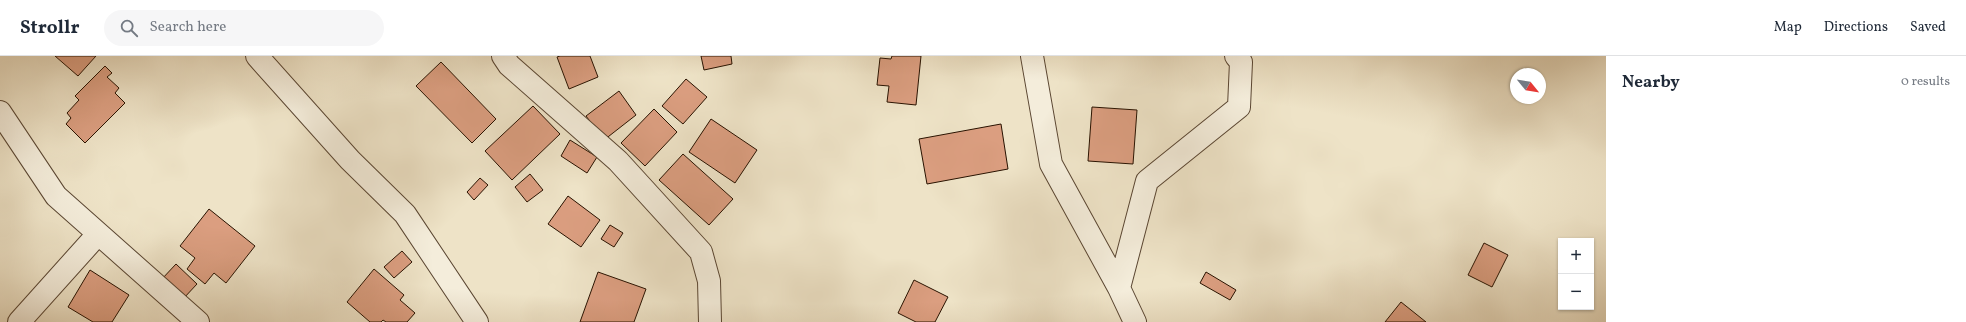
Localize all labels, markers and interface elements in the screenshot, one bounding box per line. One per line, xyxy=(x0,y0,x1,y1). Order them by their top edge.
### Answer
search box xyxy=(104,10,384,46)
text: Strollr xyxy=(20,15,80,41)
icon: search xyxy=(118,17,140,39)
text: Search here xyxy=(150,17,226,38)
text: Map xyxy=(1774,18,1802,37)
text: Directions xyxy=(1824,18,1888,37)
text: Saved xyxy=(1910,18,1946,37)
north arrow xyxy=(1510,68,1546,104)
text: Nearby xyxy=(1622,71,1680,94)
text: 0 results xyxy=(1901,73,1950,91)
map controls xyxy=(1558,238,1594,310)
button: + xyxy=(1558,238,1594,274)
button: − xyxy=(1558,274,1594,310)

